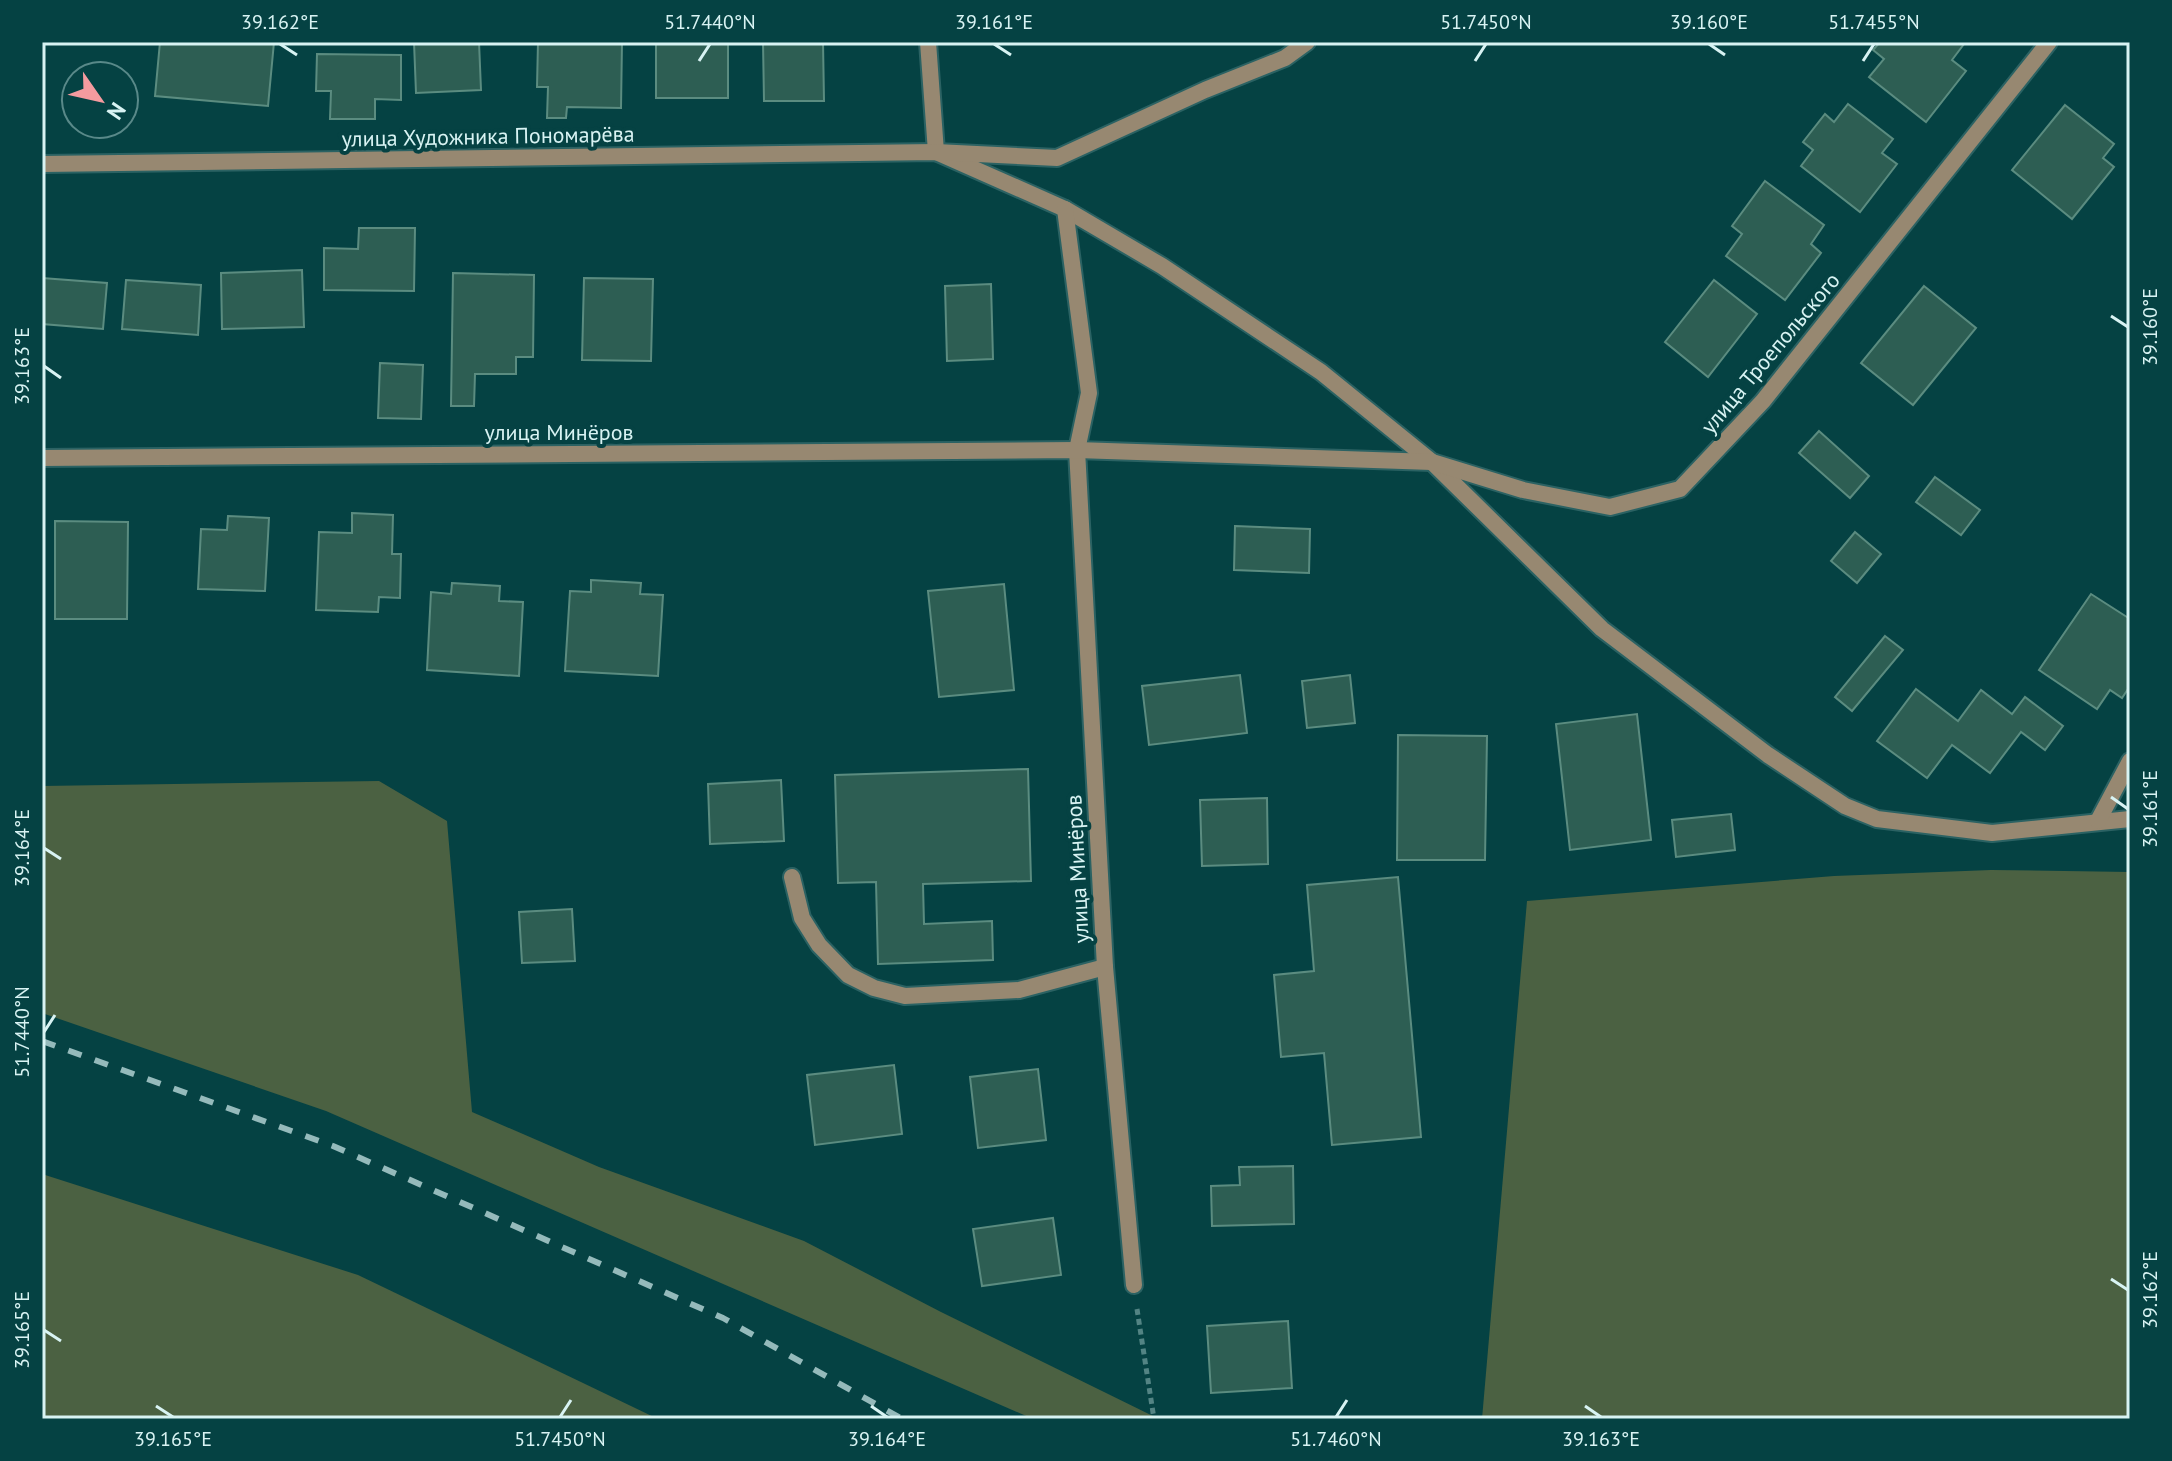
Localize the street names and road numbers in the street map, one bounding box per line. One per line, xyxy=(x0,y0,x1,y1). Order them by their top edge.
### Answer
street label: улица Художника Пономарёва xyxy=(341,119,635,153)
street label: улица Троепольского xyxy=(1694,267,1846,439)
street label: улица Минёров xyxy=(484,418,634,446)
street label: улица Минёров xyxy=(1059,794,1095,944)

